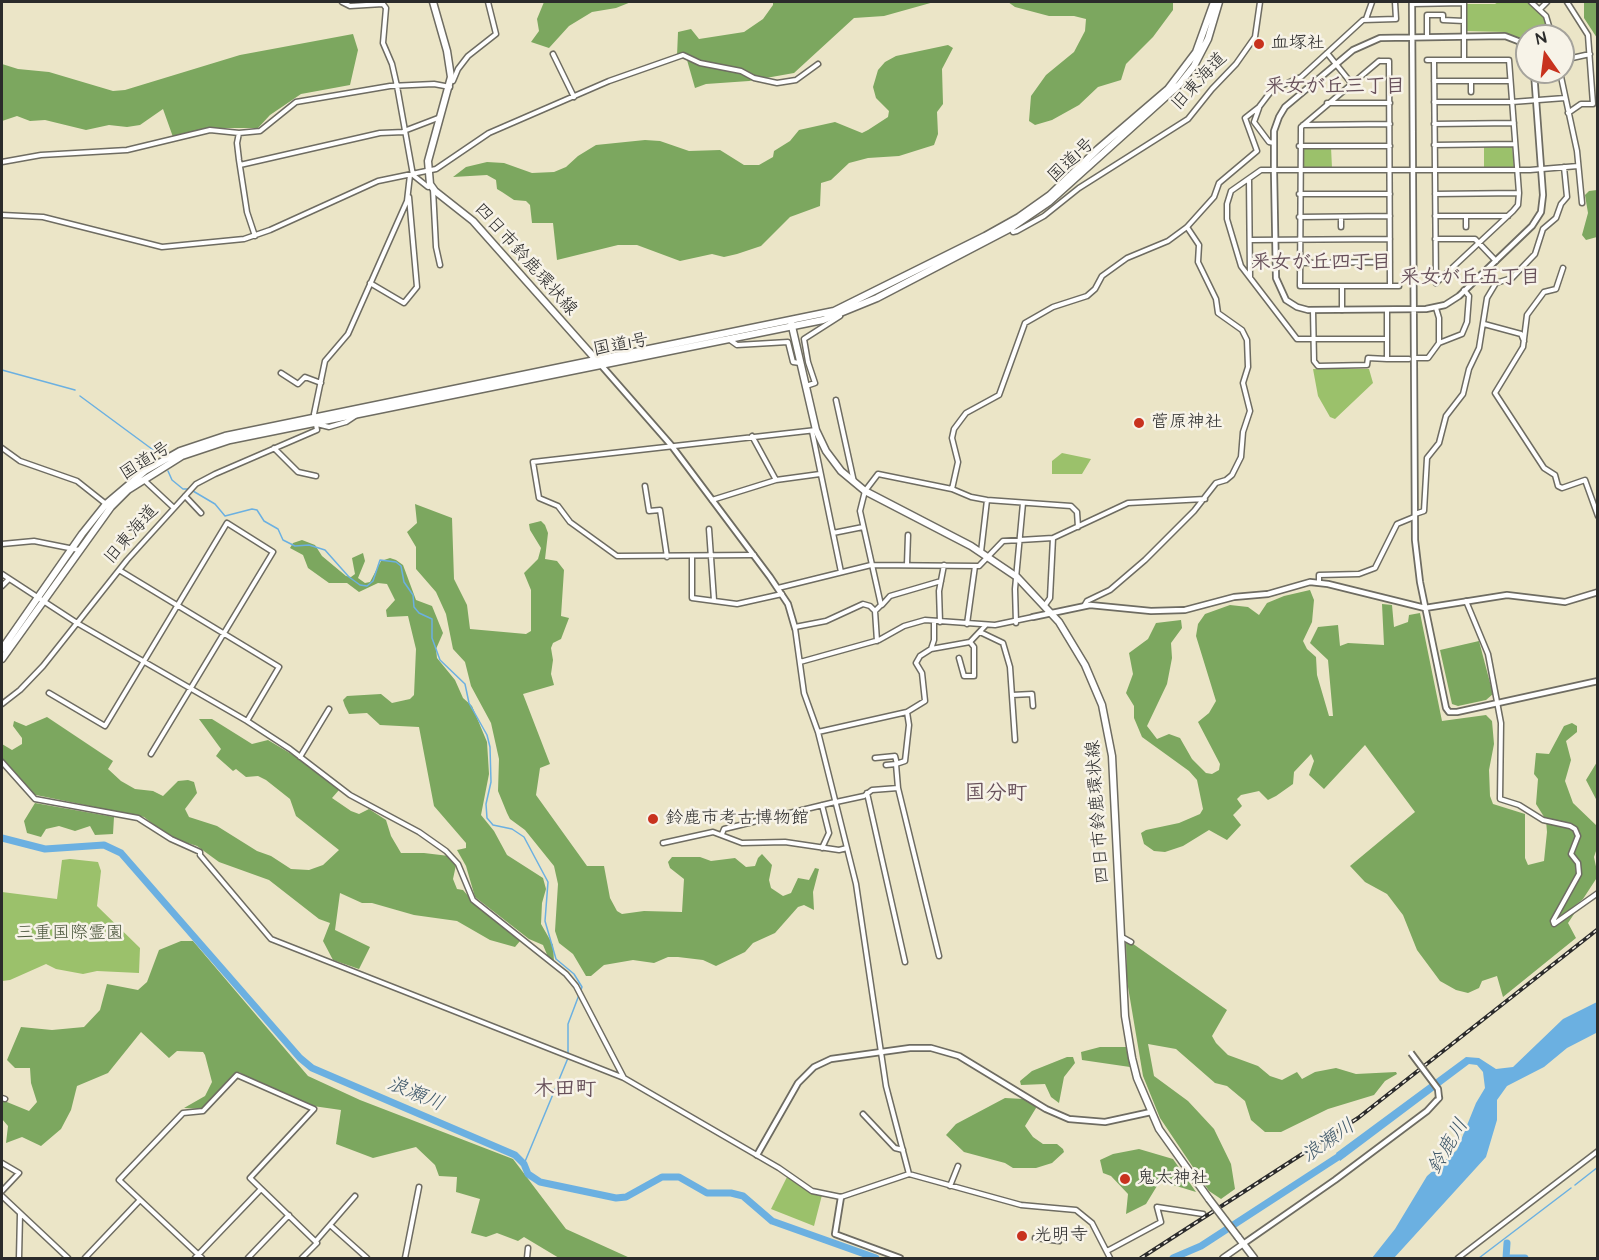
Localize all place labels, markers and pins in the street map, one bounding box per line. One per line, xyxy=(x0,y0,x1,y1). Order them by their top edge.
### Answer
place label: 血塚社 xyxy=(1271,33,1325,55)
marker: 血塚社 xyxy=(1252,37,1266,51)
place label: 菅原神社 xyxy=(1151,412,1223,434)
marker: 菅原神社 xyxy=(1132,416,1146,430)
place label: 鈴鹿市考古博物館 xyxy=(665,808,809,830)
marker: 鈴鹿市考古博物館 xyxy=(646,812,660,826)
place label: 鬼太神社 xyxy=(1137,1168,1209,1190)
marker: 鬼太神社 xyxy=(1118,1172,1132,1186)
place label: 光明寺 xyxy=(1034,1225,1088,1247)
marker: 光明寺 xyxy=(1015,1229,1029,1243)

